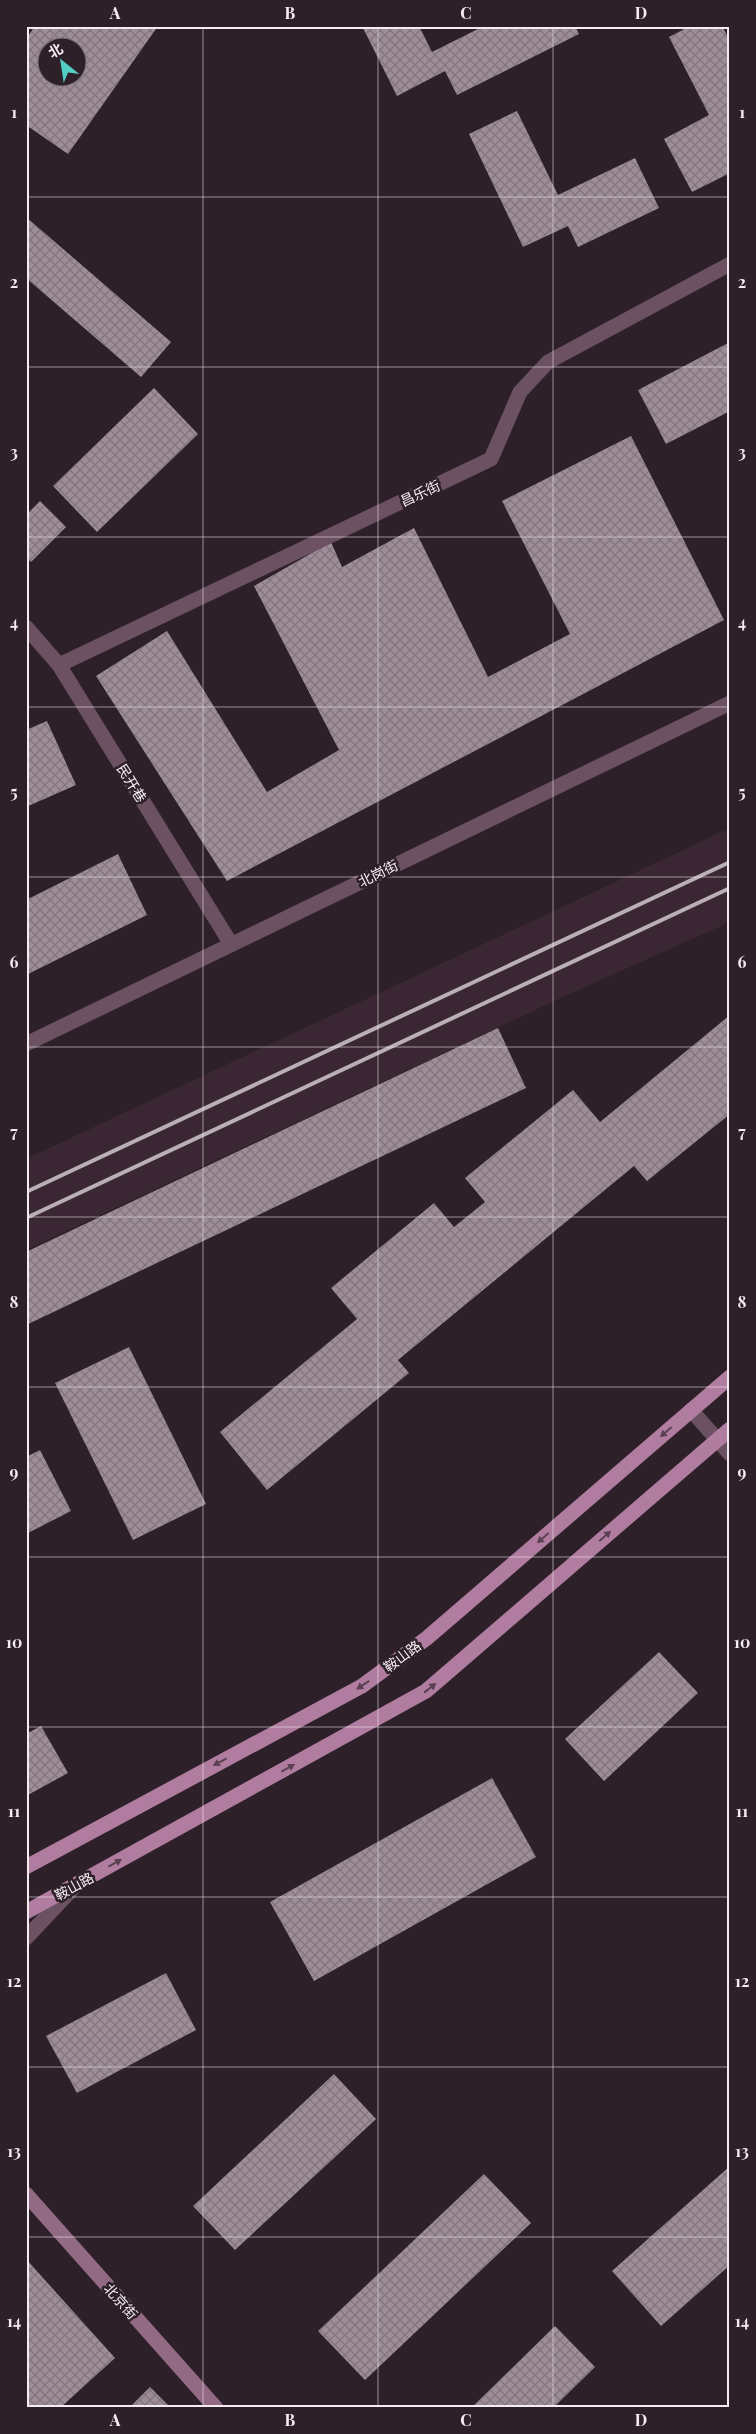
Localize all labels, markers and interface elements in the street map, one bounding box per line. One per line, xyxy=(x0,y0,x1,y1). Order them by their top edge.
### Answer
text: A xyxy=(109,2,121,23)
text: B xyxy=(285,2,296,23)
text: C xyxy=(460,2,472,23)
text: D xyxy=(635,2,647,23)
north arrow xyxy=(38,38,88,88)
text: 北 xyxy=(44,39,66,62)
text: 1 xyxy=(11,101,17,122)
text: 1 xyxy=(739,101,745,122)
text: 2 xyxy=(10,271,18,292)
text: 2 xyxy=(738,271,746,292)
text: 3 xyxy=(10,441,18,462)
text: 3 xyxy=(738,441,746,462)
street label: 昌乐街 xyxy=(397,476,443,510)
text: 4 xyxy=(10,611,18,632)
text: 4 xyxy=(738,611,746,632)
street label: 民开巷 xyxy=(113,760,151,806)
text: 5 xyxy=(10,781,18,802)
text: 5 xyxy=(738,781,746,802)
street label: 北岗街 xyxy=(355,855,401,891)
text: 6 xyxy=(10,951,19,972)
text: 6 xyxy=(738,951,747,972)
text: 7 xyxy=(10,1121,18,1142)
text: 7 xyxy=(738,1121,746,1142)
text: 8 xyxy=(10,1291,19,1312)
text: 8 xyxy=(738,1291,747,1312)
one-way arrow xyxy=(661,1426,673,1438)
text: 9 xyxy=(10,1461,19,1482)
text: 9 xyxy=(738,1461,747,1482)
one-way arrow xyxy=(599,1530,611,1542)
one-way arrow xyxy=(537,1532,549,1543)
text: 10 xyxy=(6,1631,22,1652)
text: 10 xyxy=(734,1631,750,1652)
street label: 鞍山路 xyxy=(380,1636,424,1676)
one-way arrow xyxy=(356,1680,370,1689)
one-way arrow xyxy=(423,1683,436,1693)
one-way arrow xyxy=(213,1758,228,1766)
one-way arrow xyxy=(281,1763,295,1772)
text: 11 xyxy=(8,1800,20,1821)
text: 11 xyxy=(736,1800,748,1821)
one-way arrow xyxy=(108,1859,122,1867)
street label: 鞍山路 xyxy=(51,1868,97,1904)
text: 12 xyxy=(7,1970,21,1991)
text: 12 xyxy=(735,1970,749,1991)
text: 13 xyxy=(7,2140,21,2161)
text: 13 xyxy=(735,2140,749,2161)
street label: 北京街 xyxy=(100,2279,142,2323)
text: 14 xyxy=(7,2310,21,2331)
text: 14 xyxy=(735,2310,749,2331)
text: A xyxy=(109,2409,121,2430)
text: B xyxy=(285,2409,296,2430)
text: C xyxy=(460,2409,472,2430)
text: D xyxy=(635,2409,647,2430)

